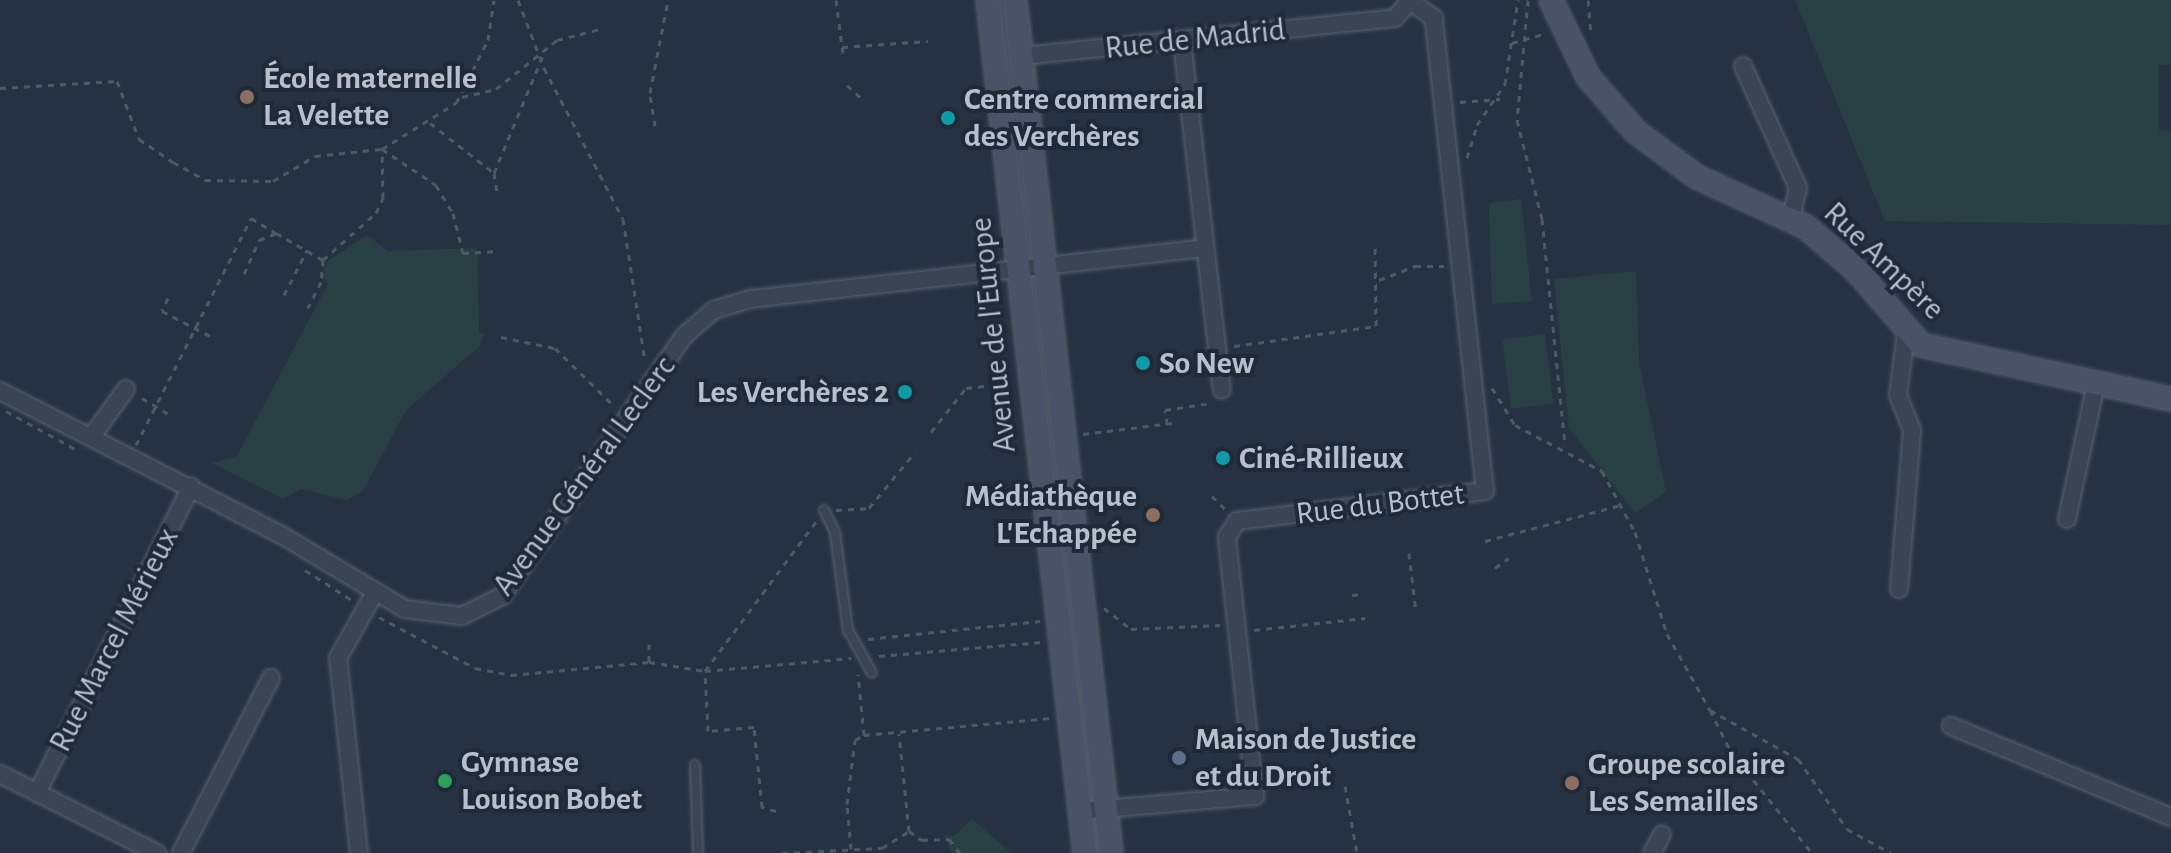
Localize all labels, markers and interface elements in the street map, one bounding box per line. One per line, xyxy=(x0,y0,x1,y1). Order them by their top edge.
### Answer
street label: Rue de Madrid xyxy=(1103,10,1287,68)
place label: École maternelle La Velette xyxy=(263,60,477,135)
place label: Centre commercial des Verchères xyxy=(964,81,1204,156)
marker: École maternelle La Velette xyxy=(238,88,256,106)
marker: Centre commercial des Verchères xyxy=(939,109,957,127)
street label: Rue Ampère xyxy=(1816,194,1952,328)
street label: Avenue de l'Europe xyxy=(962,216,1024,454)
place label: So New xyxy=(1159,344,1254,382)
street label: Avenue Général Leclerc xyxy=(484,349,684,603)
marker: So New xyxy=(1134,354,1152,372)
place label: Les Verchères 2 xyxy=(697,373,889,411)
marker: Les Verchères 2 xyxy=(896,383,914,401)
place label: Ciné-Rillieux xyxy=(1239,439,1404,477)
marker: Ciné-Rillieux xyxy=(1214,449,1232,467)
street label: Rue du Bottet xyxy=(1294,475,1466,533)
place label: Médiathèque L'Echappée xyxy=(965,478,1137,553)
marker: Médiathèque L'Echappée xyxy=(1144,506,1162,524)
street label: Rue Marcel Mérieux xyxy=(41,522,187,758)
place label: Maison de Justice et du Droit xyxy=(1195,721,1416,796)
place label: Gymnase Louison Bobet xyxy=(461,744,642,819)
place label: Groupe scolaire Les Semailles xyxy=(1588,746,1785,821)
marker: Maison de Justice et du Droit xyxy=(1170,749,1188,767)
marker: Gymnase Louison Bobet xyxy=(436,772,454,790)
marker: Groupe scolaire Les Semailles xyxy=(1563,774,1581,792)

